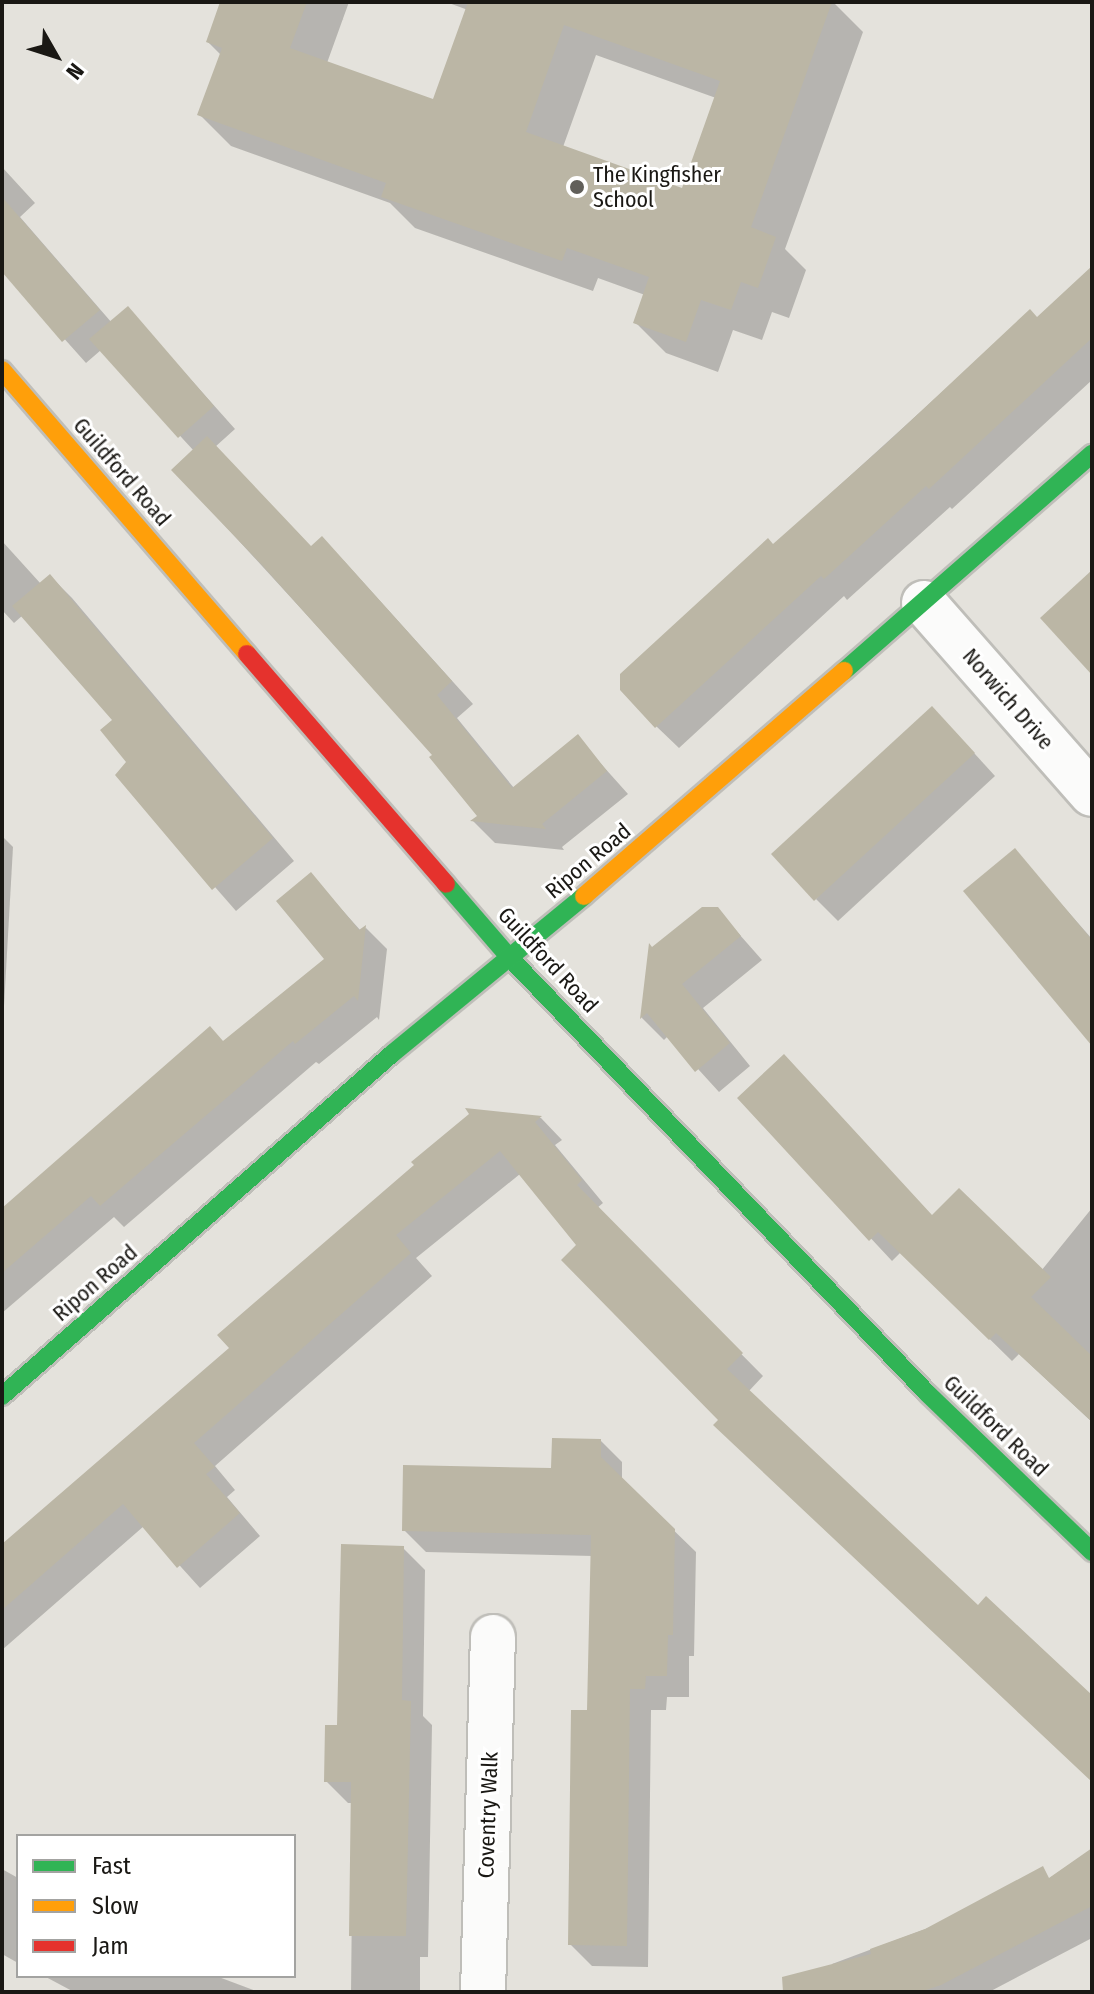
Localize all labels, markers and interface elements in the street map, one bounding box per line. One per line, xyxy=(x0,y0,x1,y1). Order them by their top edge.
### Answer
north arrow xyxy=(16,16,96,96)
text: N xyxy=(60,58,90,85)
place label: The Kingfisher School xyxy=(593,161,721,212)
marker: The Kingfisher School xyxy=(568,178,586,196)
street label: Guildford Road xyxy=(68,412,176,532)
street label: Norwich Drive xyxy=(957,643,1059,755)
street label: Ripon Road xyxy=(540,818,636,904)
street label: Guildford Road xyxy=(492,902,604,1018)
street label: Ripon Road xyxy=(47,1239,143,1327)
street label: Guildford Road xyxy=(938,1370,1054,1482)
street label: Coventry Walk xyxy=(473,1751,503,1879)
legend xyxy=(16,1834,296,1978)
text: Fast xyxy=(92,1852,131,1880)
text: Slow xyxy=(92,1892,138,1920)
text: Jam xyxy=(92,1932,129,1960)

